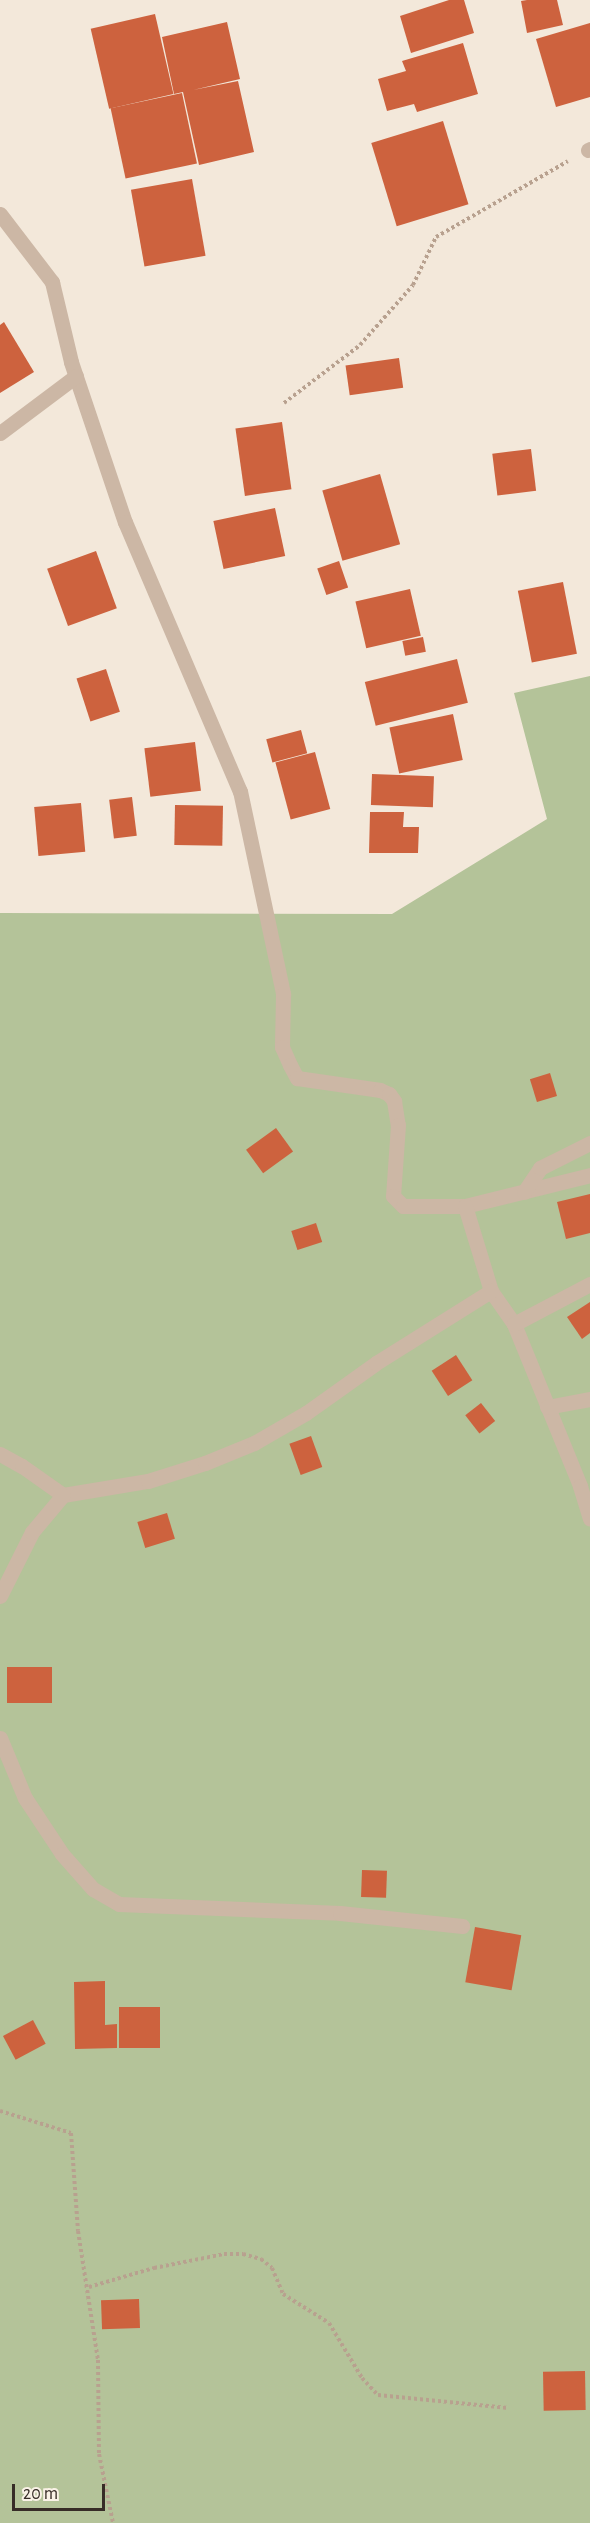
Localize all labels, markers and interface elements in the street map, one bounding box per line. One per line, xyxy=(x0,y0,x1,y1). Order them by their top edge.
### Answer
scale bar xyxy=(15,2472,108,2510)
text: 20 m xyxy=(23,2485,58,2503)

